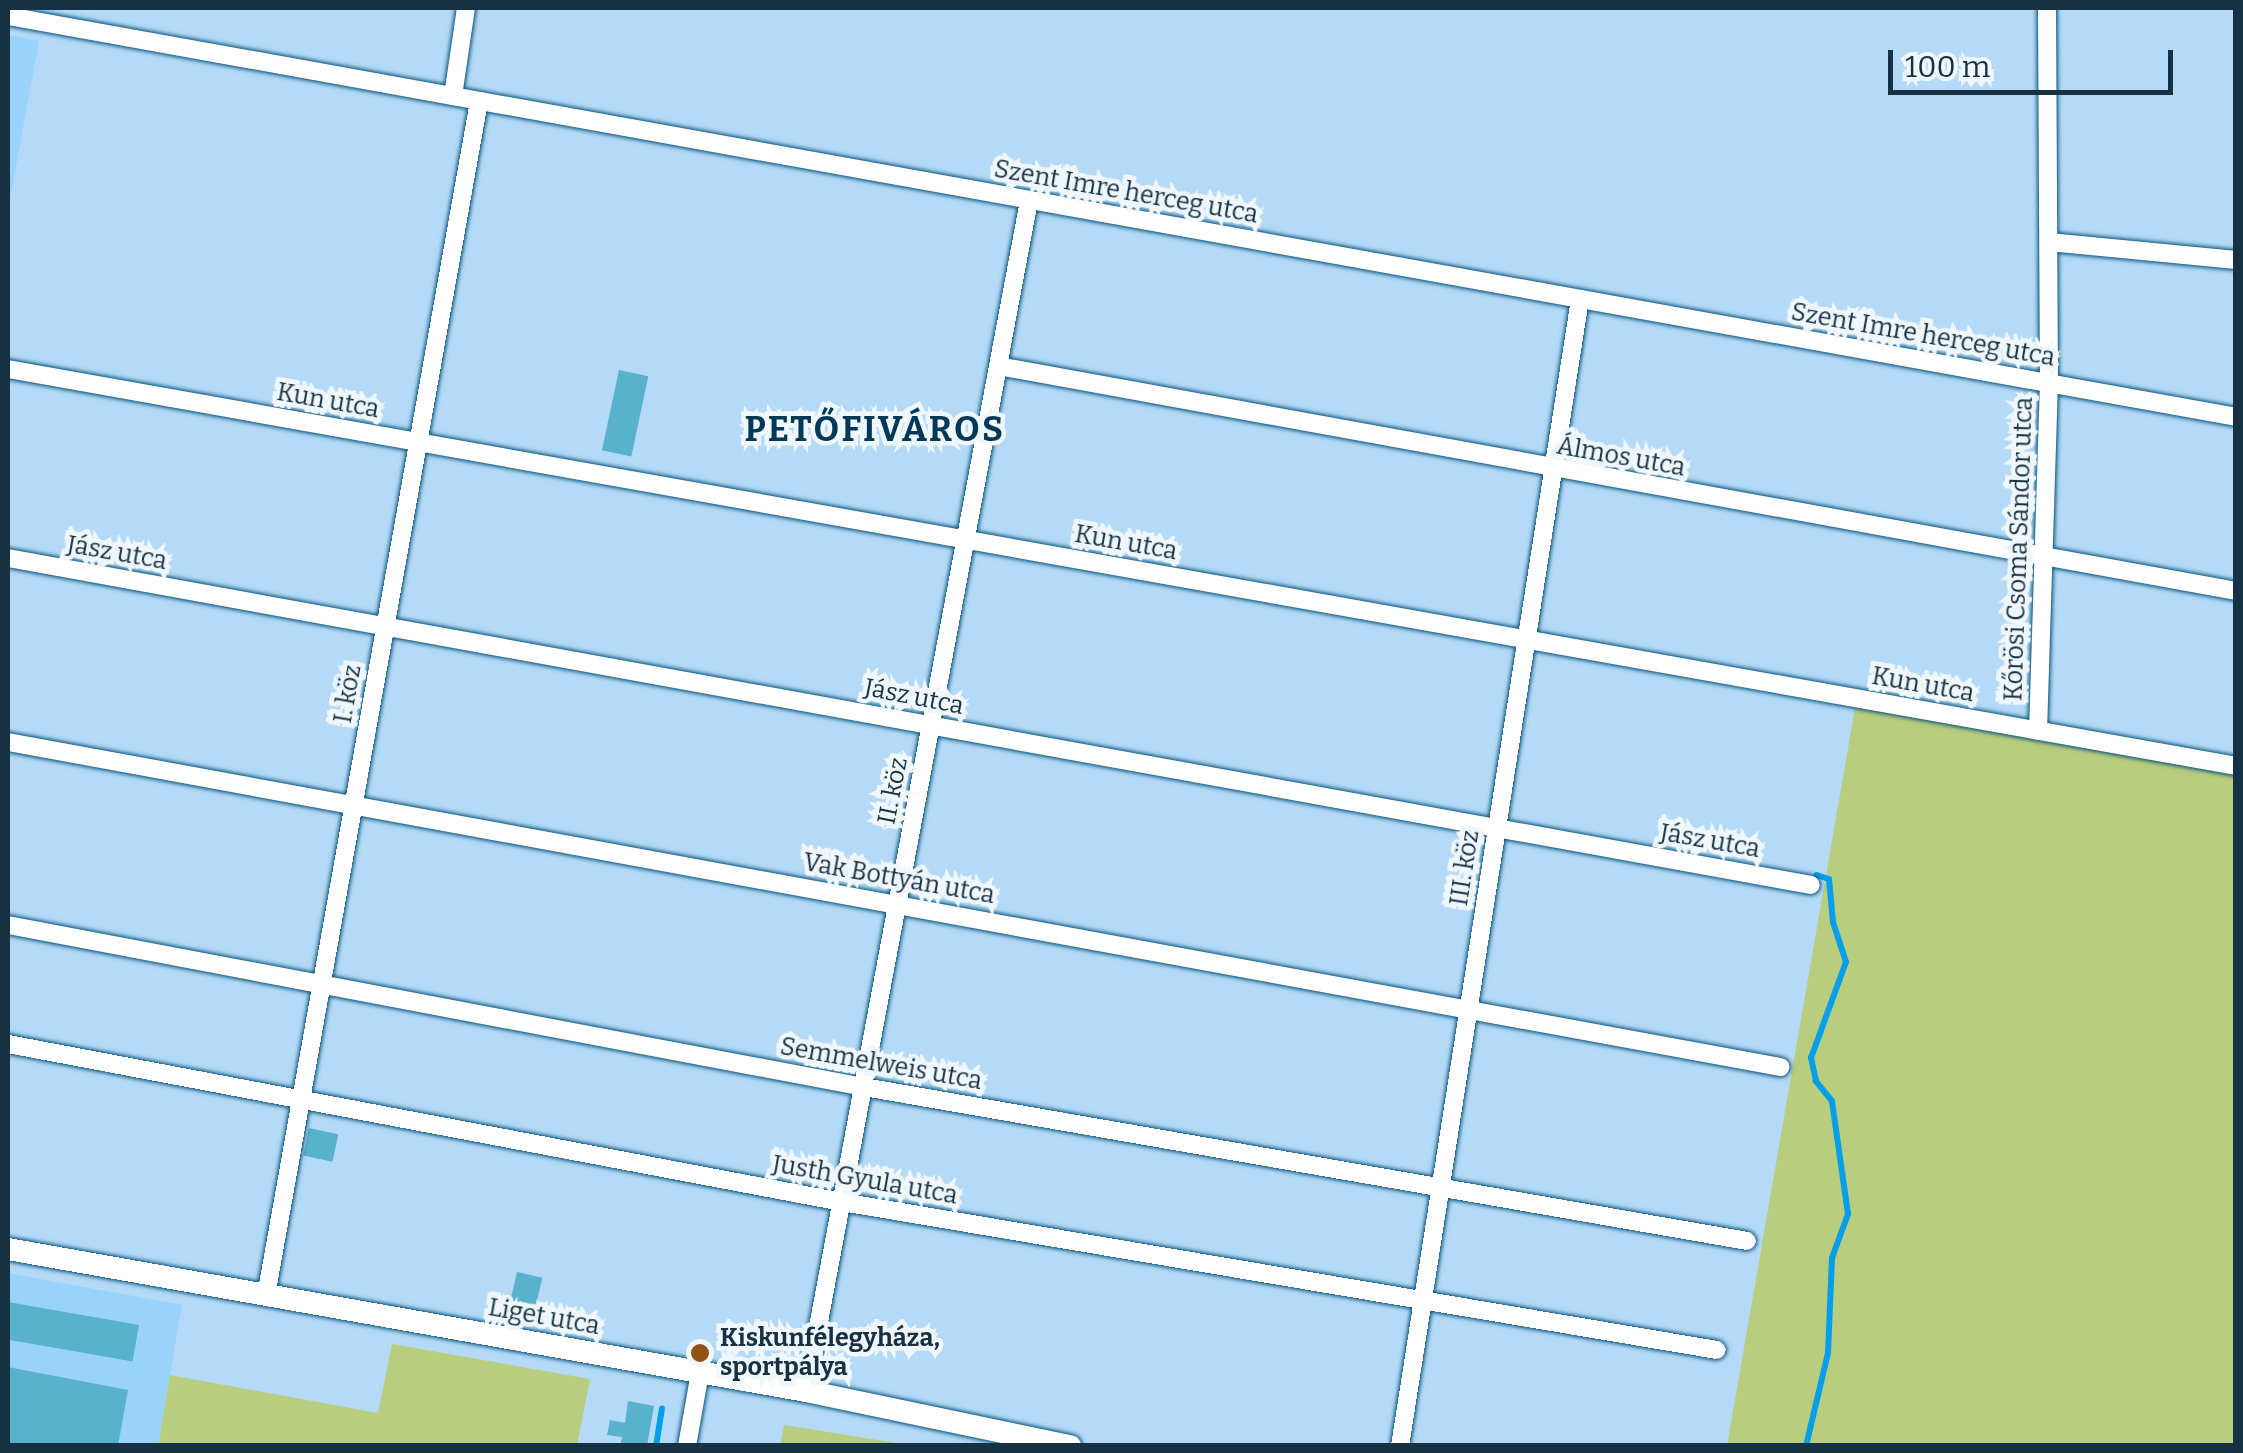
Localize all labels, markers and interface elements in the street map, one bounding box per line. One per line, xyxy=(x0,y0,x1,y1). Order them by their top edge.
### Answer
scale bar xyxy=(1893,30,2178,92)
text: 100 m xyxy=(1905,49,1990,85)
street label: Szent Imre herceg utca xyxy=(992,154,1260,230)
street label: Szent Imre herceg utca xyxy=(1789,297,2057,373)
street label: Kun utca xyxy=(274,377,382,425)
street label: Kőrösi Csoma Sándor utca xyxy=(1999,396,2039,702)
district label: PETŐFIVÁROS xyxy=(745,408,1005,450)
street label: Álmos utca xyxy=(1554,431,1688,483)
street label: Kun utca xyxy=(1072,519,1180,567)
street label: Jász utca xyxy=(65,529,169,577)
street label: Kun utca xyxy=(1869,661,1977,709)
street label: I. köz xyxy=(328,662,368,726)
street label: Jász utca xyxy=(862,673,966,721)
street label: II. köz xyxy=(872,755,914,827)
street label: Jász utca xyxy=(1658,817,1762,865)
street label: III. köz xyxy=(1444,828,1486,908)
street label: Vak Bottyán utca xyxy=(801,847,997,911)
street label: Semmelweis utca xyxy=(778,1031,984,1097)
street label: Justh Gyula utca xyxy=(770,1149,960,1211)
street label: Liget utca xyxy=(486,1292,602,1342)
place label: Kiskunfélegyháza, sportpálya xyxy=(720,1324,940,1383)
marker: Kiskunfélegyháza, sportpálya xyxy=(689,1342,711,1364)

